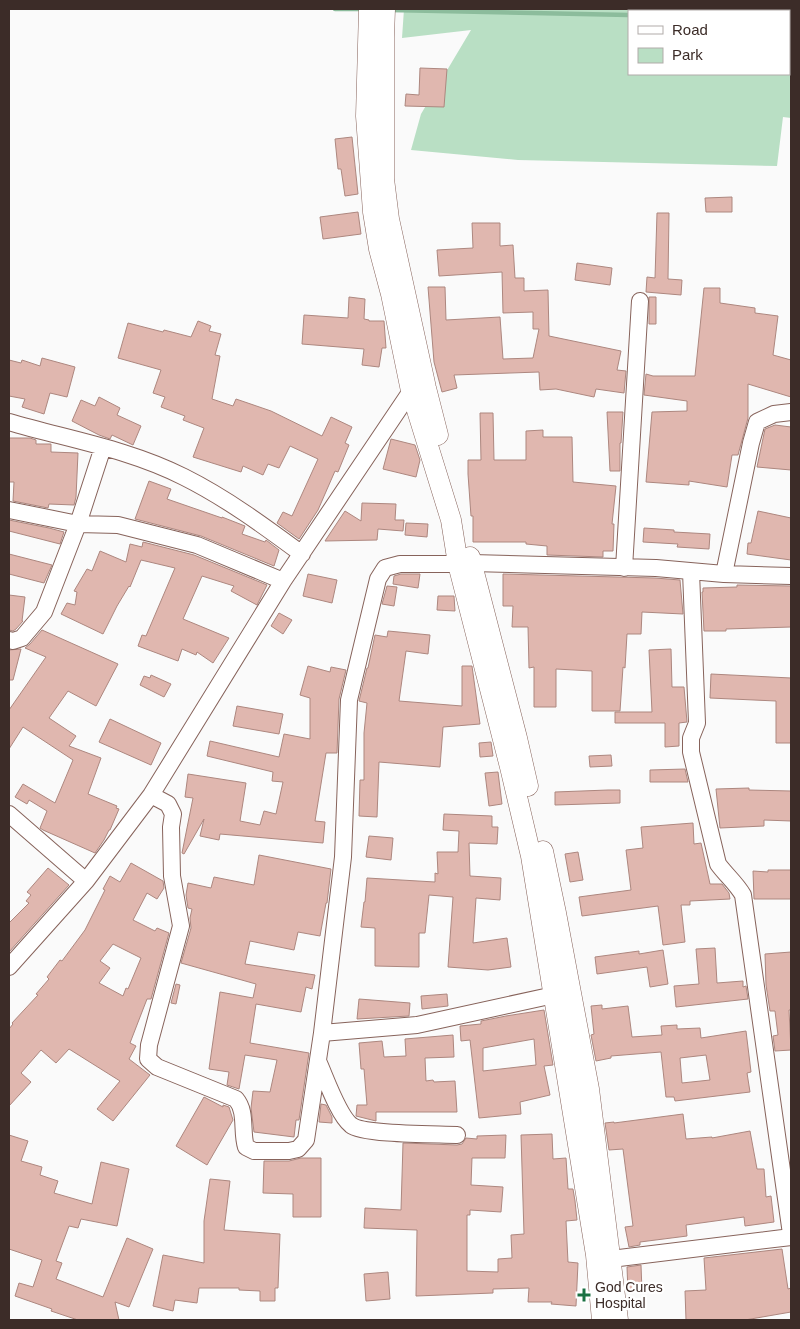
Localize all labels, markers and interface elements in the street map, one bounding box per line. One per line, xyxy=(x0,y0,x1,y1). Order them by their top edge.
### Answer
legend xyxy=(628,10,790,75)
text: Road xyxy=(672,21,708,38)
text: Park xyxy=(672,46,703,63)
place label: God Cures Hospital xyxy=(595,1279,663,1311)
marker: God Cures Hospital xyxy=(577,1288,591,1302)

